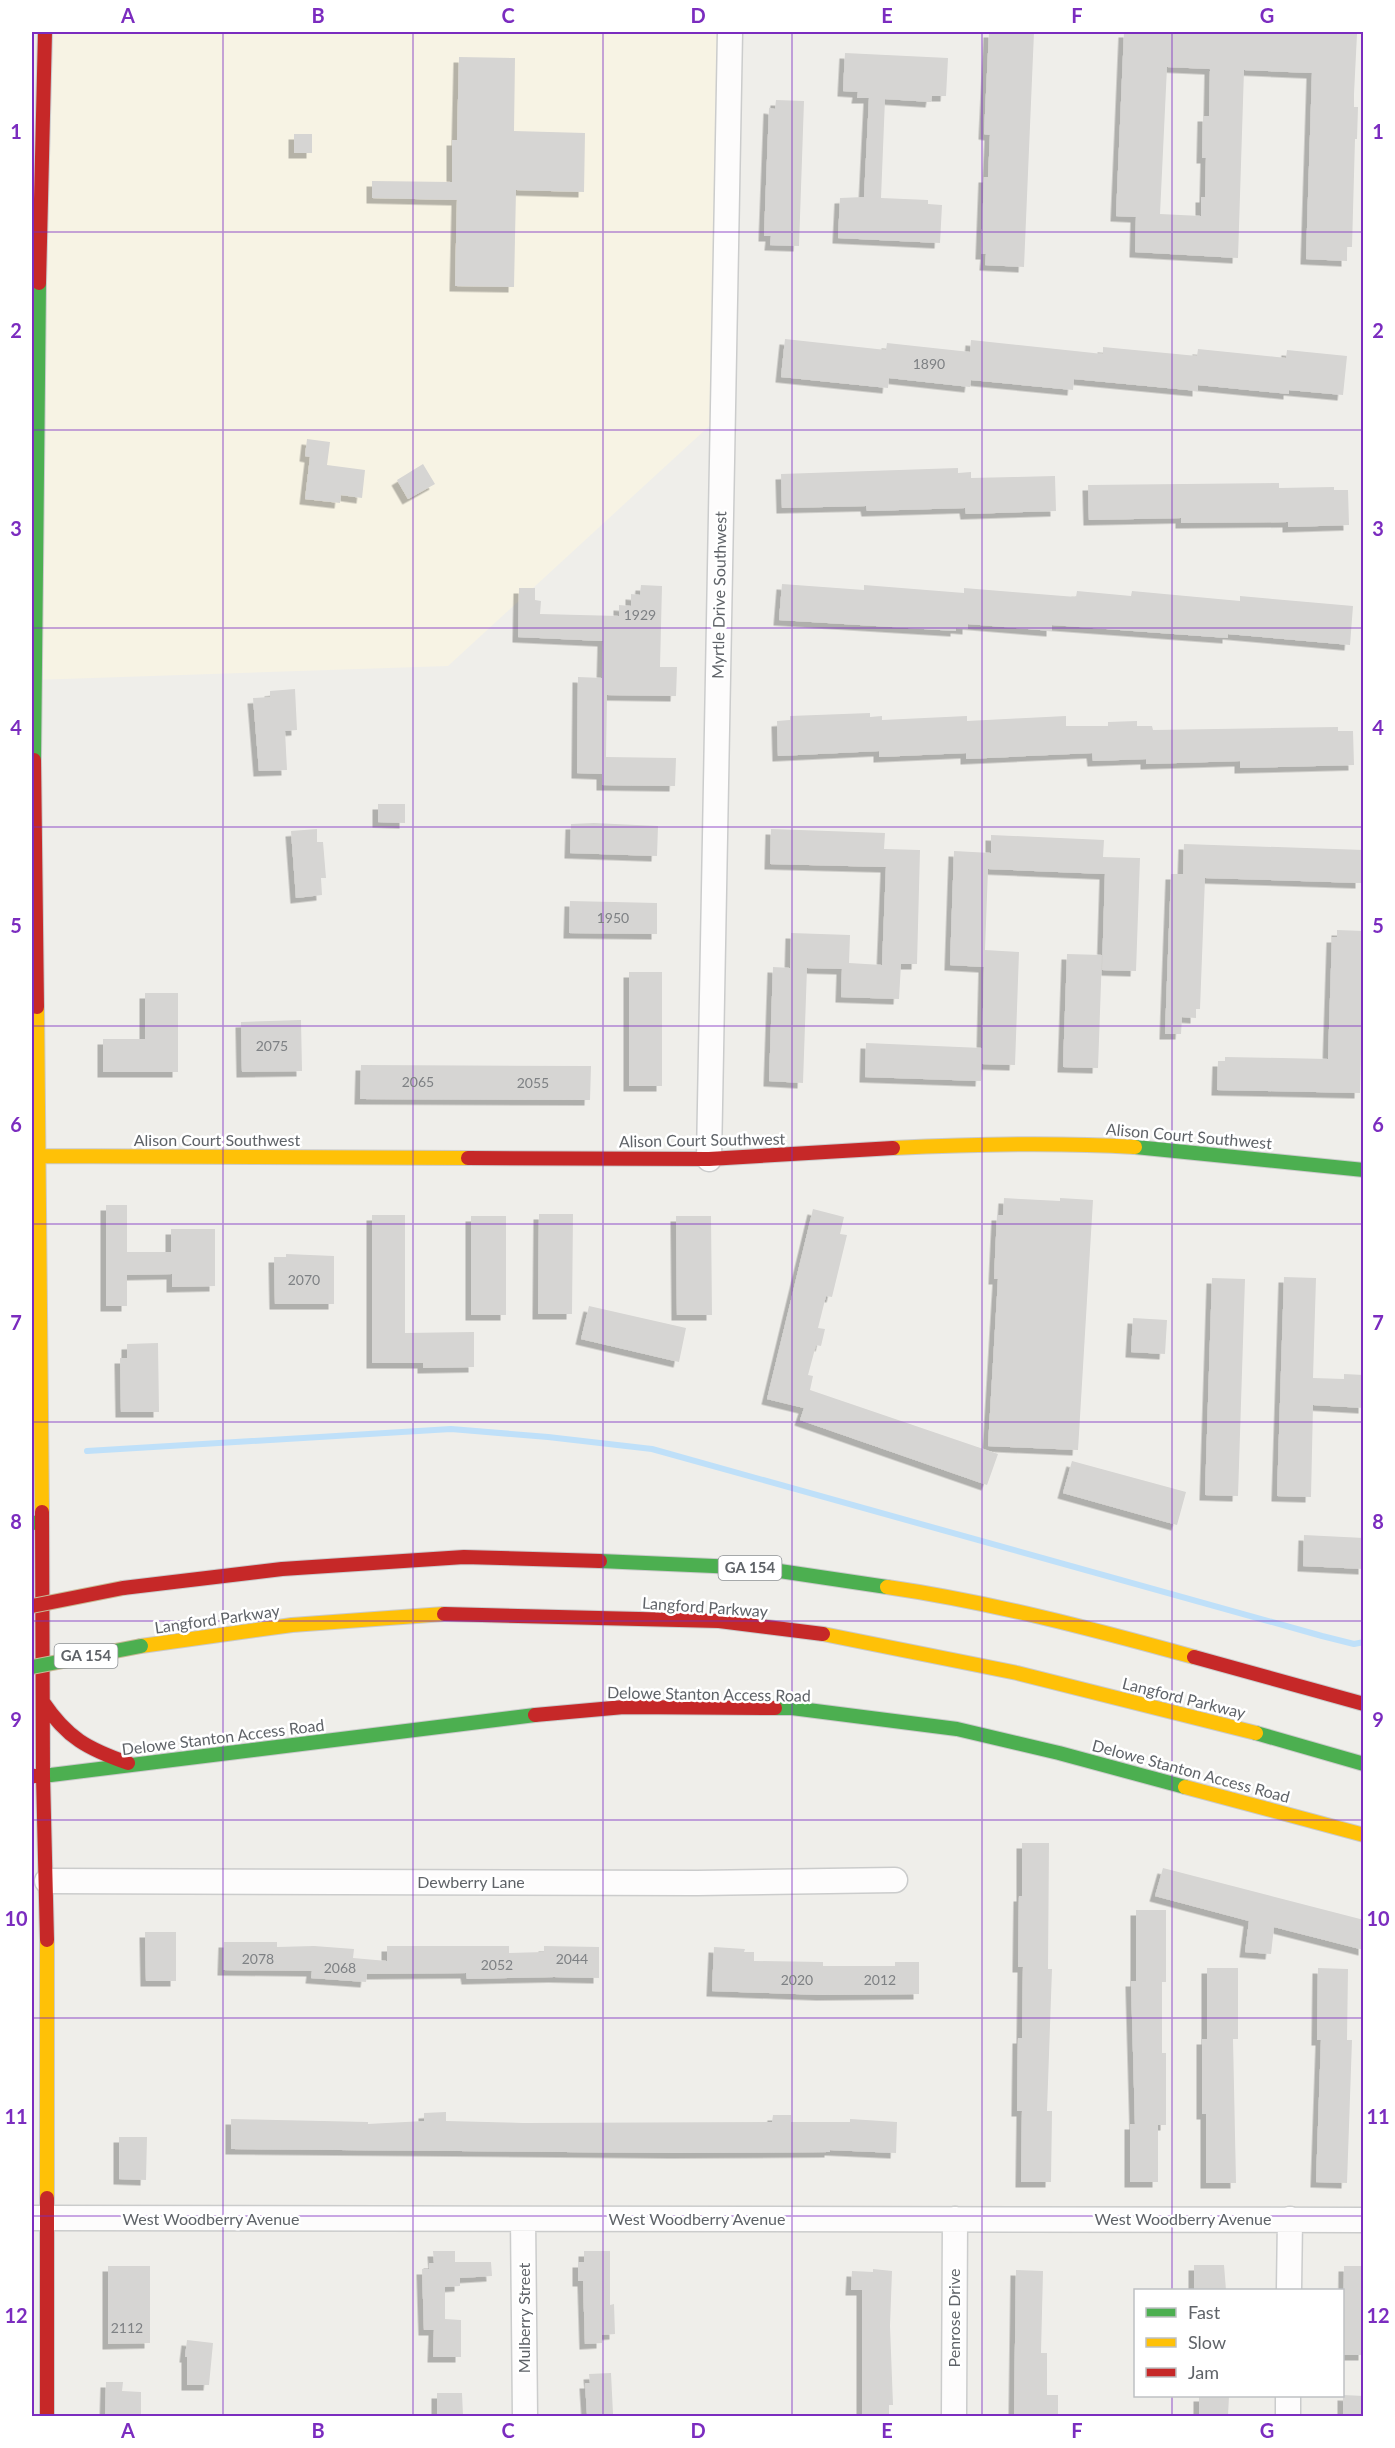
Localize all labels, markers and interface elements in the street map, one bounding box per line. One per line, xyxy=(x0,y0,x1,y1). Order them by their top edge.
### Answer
text: A xyxy=(120,3,135,27)
text: B xyxy=(311,3,325,27)
text: C xyxy=(501,3,515,27)
text: D xyxy=(690,3,706,27)
text: E xyxy=(881,3,893,27)
text: F xyxy=(1071,3,1083,27)
text: G xyxy=(1260,3,1274,27)
text: 1 xyxy=(10,119,22,143)
text: 1 xyxy=(1372,119,1384,143)
text: 2 xyxy=(10,318,22,342)
text: 2 xyxy=(1372,318,1384,342)
house number: 1890 xyxy=(913,355,945,372)
street label: Myrtle Drive Southwest xyxy=(708,511,729,679)
text: 3 xyxy=(10,516,22,540)
text: 3 xyxy=(1372,516,1384,540)
house number: 1929 xyxy=(624,606,656,623)
text: 4 xyxy=(10,715,22,739)
text: 4 xyxy=(1372,715,1384,739)
house number: 1950 xyxy=(597,909,629,926)
text: 5 xyxy=(10,913,22,937)
text: 5 xyxy=(1372,913,1384,937)
house number: 2075 xyxy=(256,1037,288,1054)
house number: 2065 xyxy=(402,1073,434,1090)
house number: 2055 xyxy=(517,1074,549,1091)
text: 6 xyxy=(10,1112,22,1136)
text: 6 xyxy=(1372,1112,1384,1136)
street label: Alison Court Southwest xyxy=(1105,1119,1273,1152)
street label: Alison Court Southwest xyxy=(619,1129,786,1150)
street label: Alison Court Southwest xyxy=(134,1130,300,1149)
house number: 2070 xyxy=(288,1271,320,1288)
text: 7 xyxy=(10,1310,22,1334)
text: 7 xyxy=(1372,1310,1384,1334)
text: 8 xyxy=(10,1509,22,1533)
text: 8 xyxy=(1372,1509,1384,1533)
road number: GA 154 xyxy=(718,1556,782,1580)
street label: Langford Parkway xyxy=(641,1593,769,1620)
street label: Langford Parkway xyxy=(153,1600,281,1637)
road number: GA 154 xyxy=(54,1644,118,1668)
street label: Langford Parkway xyxy=(1121,1673,1248,1722)
street label: Delowe Stanton Access Road xyxy=(607,1682,811,1705)
text: 9 xyxy=(10,1707,22,1731)
text: 9 xyxy=(1372,1707,1384,1731)
street label: Delowe Stanton Access Road xyxy=(121,1715,325,1758)
street label: Delowe Stanton Access Road xyxy=(1090,1735,1292,1806)
street label: Dewberry Lane xyxy=(417,1872,525,1891)
text: 10 xyxy=(4,1906,28,1930)
text: 10 xyxy=(1366,1906,1390,1930)
house number: 2078 xyxy=(242,1950,274,1967)
house number: 2044 xyxy=(556,1950,588,1967)
house number: 2052 xyxy=(481,1956,513,1973)
house number: 2068 xyxy=(324,1959,356,1976)
house number: 2020 xyxy=(781,1971,813,1988)
house number: 2012 xyxy=(864,1971,896,1988)
text: 11 xyxy=(4,2104,28,2128)
text: 11 xyxy=(1366,2104,1390,2128)
street label: West Woodberry Avenue xyxy=(123,2209,299,2228)
street label: West Woodberry Avenue xyxy=(609,2209,785,2228)
street label: West Woodberry Avenue xyxy=(1095,2209,1271,2228)
street label: Mulberry Street xyxy=(514,2262,533,2373)
street label: Penrose Drive xyxy=(944,2269,963,2367)
legend xyxy=(1134,2289,1344,2397)
text: Fast xyxy=(1188,2301,1221,2323)
text: 12 xyxy=(4,2303,28,2327)
text: 12 xyxy=(1366,2303,1390,2327)
house number: 2112 xyxy=(111,2319,143,2336)
text: Slow xyxy=(1188,2331,1226,2353)
text: Jam xyxy=(1188,2361,1219,2383)
text: A xyxy=(120,2418,135,2442)
text: B xyxy=(311,2418,325,2442)
text: C xyxy=(501,2418,515,2442)
text: D xyxy=(690,2418,706,2442)
text: E xyxy=(881,2418,893,2442)
text: F xyxy=(1071,2418,1083,2442)
text: G xyxy=(1260,2418,1274,2442)

